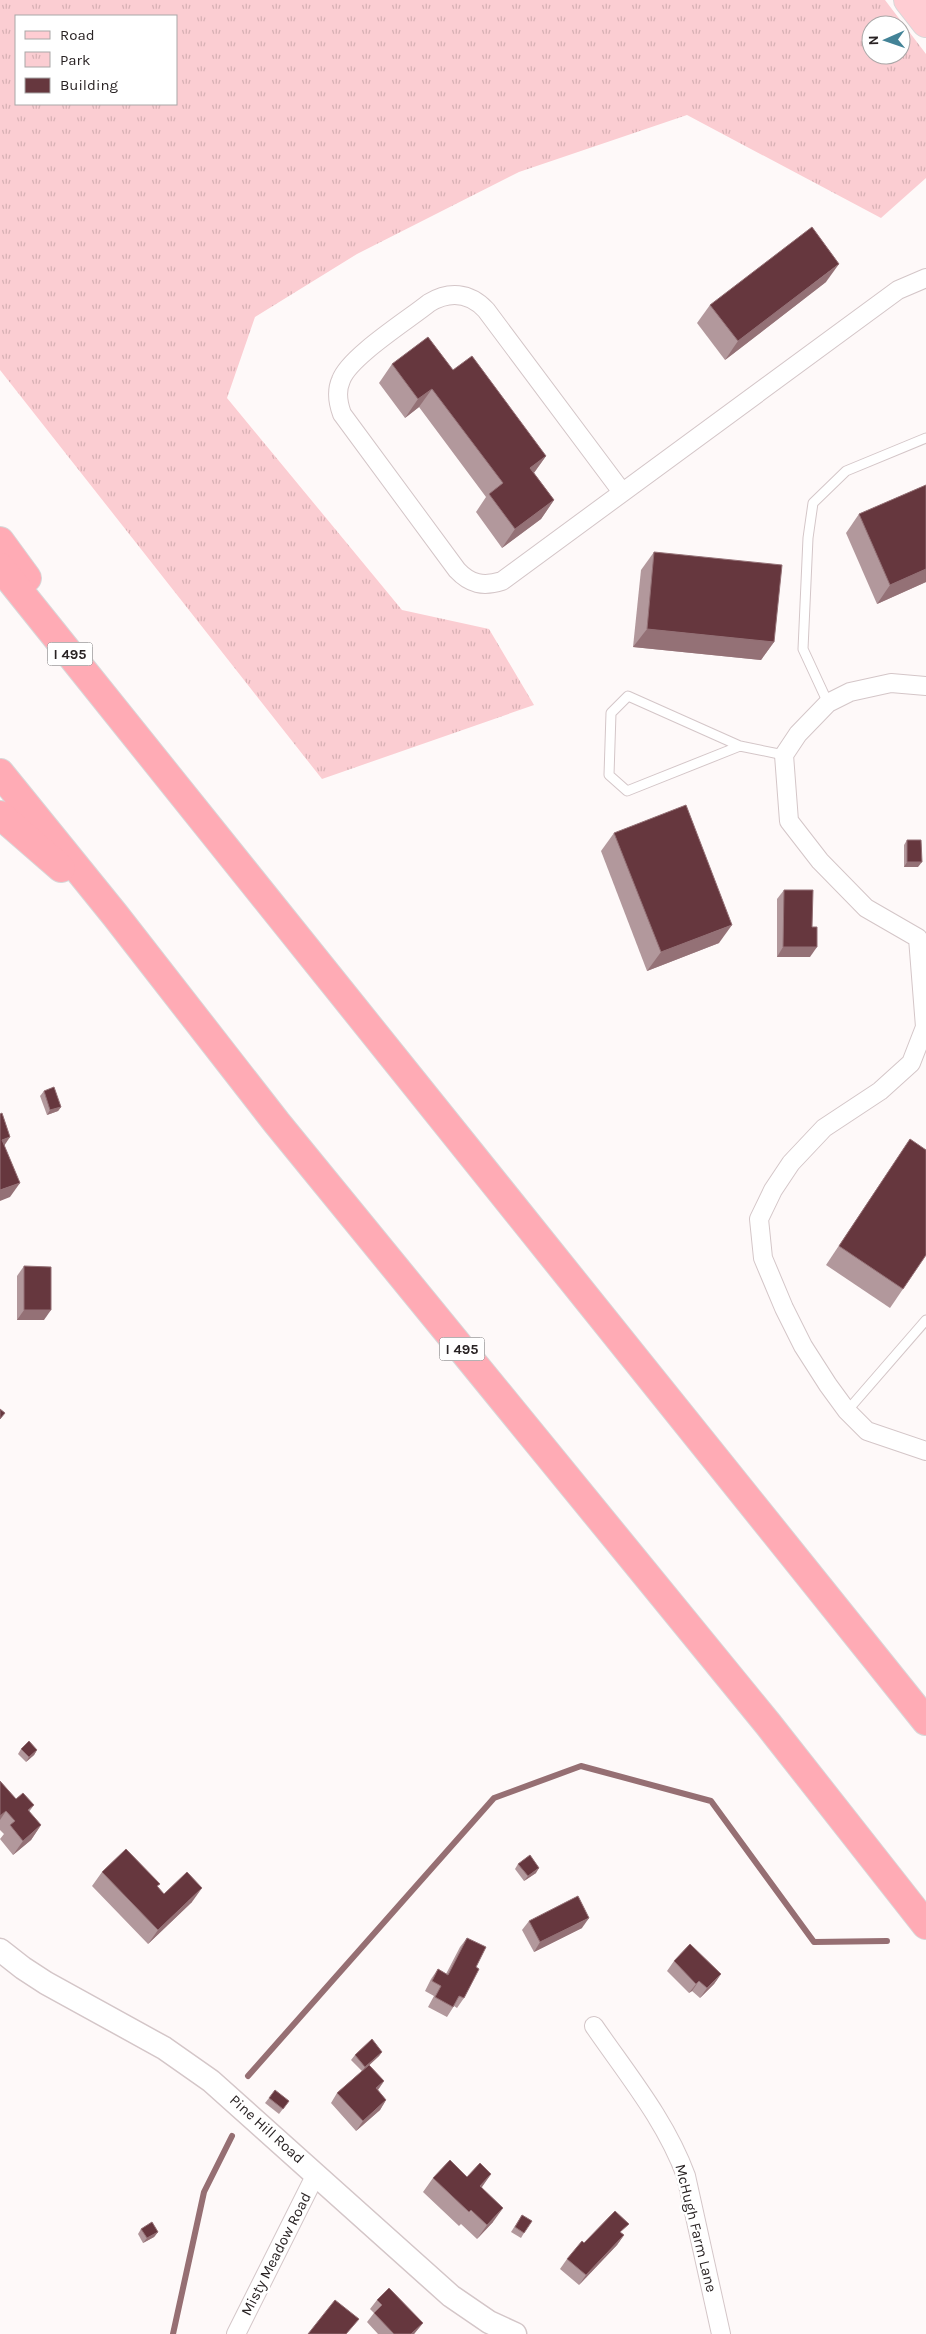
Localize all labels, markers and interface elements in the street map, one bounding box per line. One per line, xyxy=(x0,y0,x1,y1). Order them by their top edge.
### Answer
legend xyxy=(15,15,178,105)
north arrow xyxy=(861,15,911,65)
text: Road xyxy=(60,26,95,44)
text: N xyxy=(865,35,882,46)
text: Park xyxy=(60,51,90,69)
text: Building xyxy=(60,76,118,94)
road number: I 495 xyxy=(48,642,92,666)
road number: I 495 xyxy=(440,1338,484,1360)
street label: Pine Hill Road xyxy=(226,2091,308,2167)
street label: McHugh Farm Lane xyxy=(671,2162,721,2294)
street label: Misty Meadow Road xyxy=(237,2189,315,2319)

